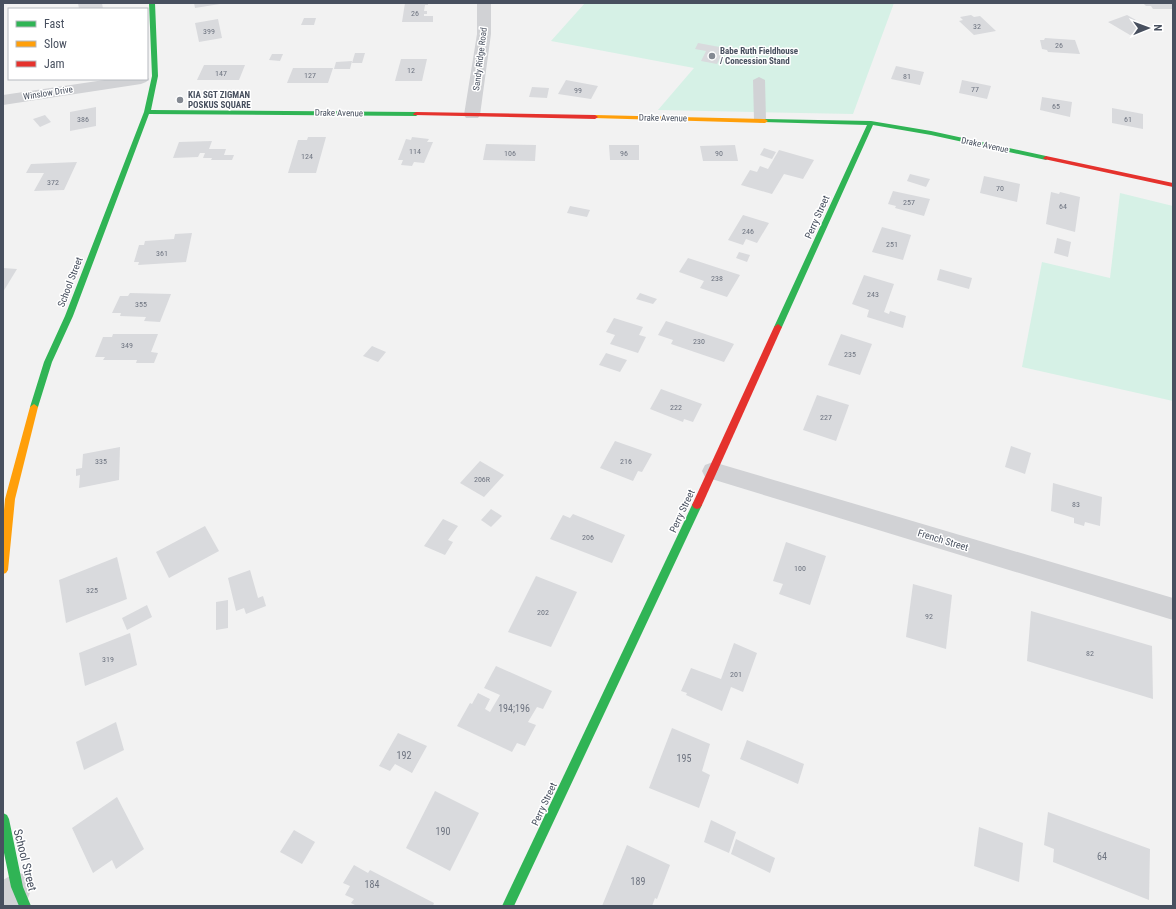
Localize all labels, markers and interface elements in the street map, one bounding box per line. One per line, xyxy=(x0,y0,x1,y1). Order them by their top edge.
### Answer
legend xyxy=(8,8,148,80)
north arrow xyxy=(1128,8,1168,48)
house number: 26 xyxy=(411,9,419,18)
text: Fast xyxy=(44,17,65,31)
house number: 32 xyxy=(973,22,981,31)
text: N xyxy=(1151,24,1164,32)
house number: 399 xyxy=(203,27,215,36)
street label: Sandy Ridge Road xyxy=(471,27,489,91)
text: Slow xyxy=(44,37,67,51)
house number: 26 xyxy=(1055,41,1063,50)
place label: Babe Ruth Fieldhouse / Concession Stand xyxy=(720,46,799,66)
marker: Babe Ruth Fieldhouse / Concession Stand xyxy=(707,51,717,61)
text: Jam xyxy=(44,57,65,71)
house number: 12 xyxy=(407,66,415,75)
house number: 147 xyxy=(215,69,227,78)
house number: 127 xyxy=(304,71,316,80)
house number: 81 xyxy=(903,72,911,81)
street label: Winslow Drive xyxy=(23,84,73,102)
house number: 77 xyxy=(971,85,979,94)
house number: 99 xyxy=(574,86,582,95)
place label: KIA SGT ZIGMAN POSKUS SQUARE xyxy=(188,90,251,110)
marker: KIA SGT ZIGMAN POSKUS SQUARE xyxy=(175,95,185,105)
house number: 65 xyxy=(1052,102,1060,111)
street label: Drake Avenue xyxy=(315,108,363,118)
street label: Drake Avenue xyxy=(639,113,687,123)
house number: 386 xyxy=(77,115,89,124)
house number: 61 xyxy=(1124,115,1132,124)
street label: Drake Avenue xyxy=(960,135,1010,155)
house number: 114 xyxy=(409,147,421,156)
house number: 106 xyxy=(504,149,516,158)
house number: 96 xyxy=(620,149,628,158)
house number: 90 xyxy=(715,149,723,158)
house number: 124 xyxy=(301,152,313,161)
house number: 372 xyxy=(47,178,59,187)
house number: 70 xyxy=(996,184,1004,193)
street label: Perry Street xyxy=(803,194,831,240)
house number: 257 xyxy=(903,198,915,207)
house number: 64 xyxy=(1059,202,1067,211)
house number: 246 xyxy=(742,227,754,236)
house number: 251 xyxy=(886,240,898,249)
house number: 361 xyxy=(156,249,168,258)
street label: School Street xyxy=(55,255,85,309)
house number: 238 xyxy=(711,274,723,283)
house number: 243 xyxy=(867,290,879,299)
house number: 355 xyxy=(135,300,147,309)
house number: 230 xyxy=(693,337,705,346)
house number: 349 xyxy=(121,341,133,350)
house number: 235 xyxy=(844,350,856,359)
house number: 222 xyxy=(670,403,682,412)
house number: 227 xyxy=(820,413,832,422)
house number: 335 xyxy=(95,457,107,466)
house number: 216 xyxy=(620,457,632,466)
house number: 206R xyxy=(474,475,491,484)
street label: Perry Street xyxy=(667,488,697,534)
house number: 83 xyxy=(1072,500,1080,509)
street label: French Street xyxy=(916,527,970,553)
house number: 206 xyxy=(582,533,594,542)
house number: 100 xyxy=(794,564,806,573)
house number: 325 xyxy=(86,586,98,595)
house number: 202 xyxy=(537,608,549,617)
house number: 92 xyxy=(925,612,933,621)
house number: 82 xyxy=(1086,649,1094,658)
house number: 319 xyxy=(102,655,114,664)
house number: 201 xyxy=(730,670,742,679)
house number: 194;196 xyxy=(498,703,530,714)
house number: 192 xyxy=(397,750,411,761)
house number: 195 xyxy=(677,753,691,764)
street label: Perry Street xyxy=(529,781,559,827)
house number: 190 xyxy=(436,826,450,837)
street label: School Street xyxy=(11,828,40,893)
house number: 64 xyxy=(1097,851,1107,862)
house number: 189 xyxy=(631,876,645,887)
house number: 184 xyxy=(365,879,379,890)

